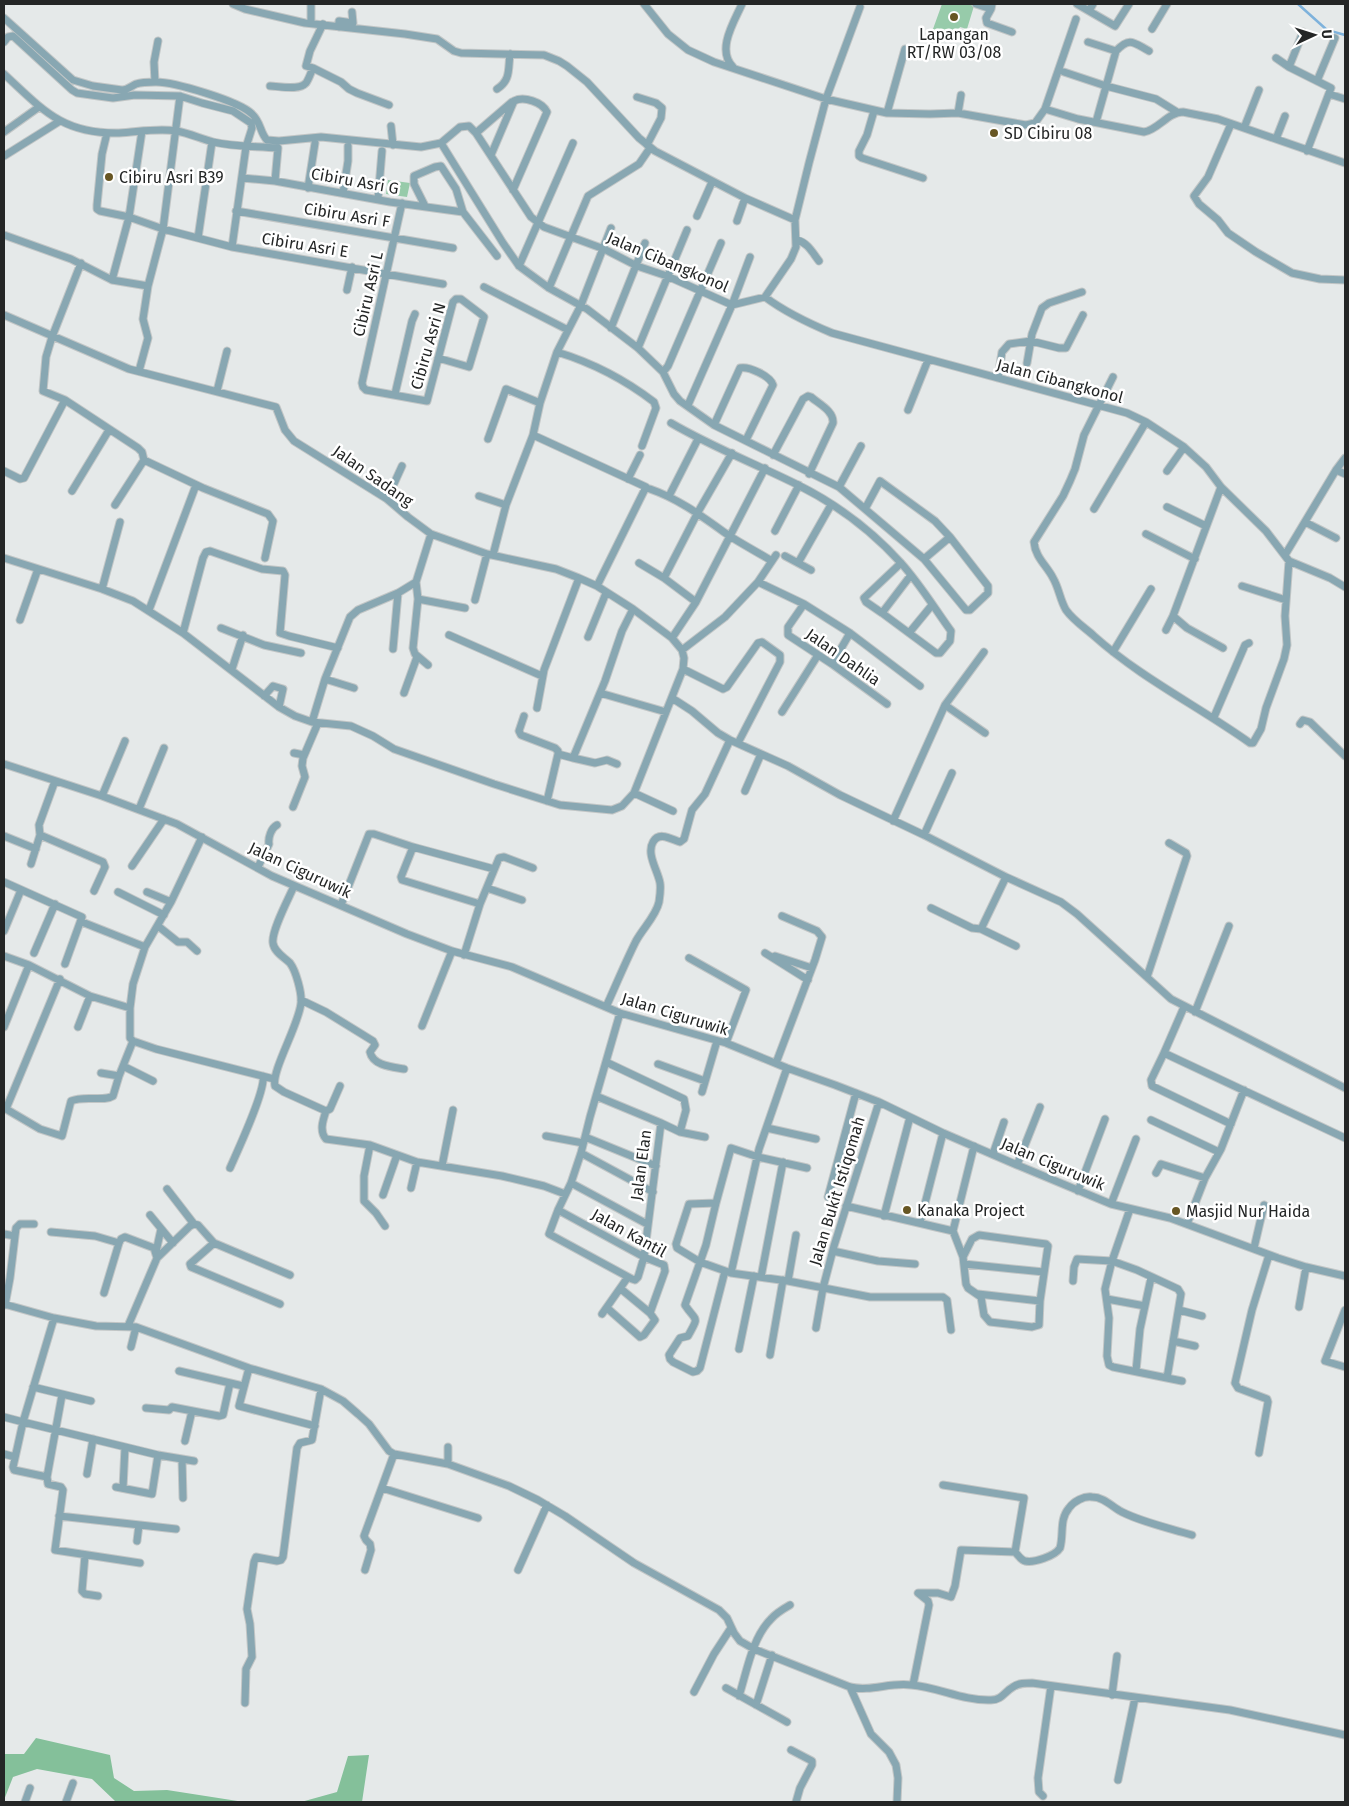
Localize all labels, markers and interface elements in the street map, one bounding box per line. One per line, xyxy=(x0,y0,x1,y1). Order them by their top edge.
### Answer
north arrow xyxy=(1289,10,1339,60)
marker: Lapangan RT/RW 03/08 xyxy=(948,11,960,23)
place label: Lapangan RT/RW 03/08 xyxy=(907,25,1001,62)
text: U xyxy=(1318,29,1335,39)
place label: SD Cibiru 08 xyxy=(1004,124,1092,143)
marker: SD Cibiru 08 xyxy=(988,127,1000,139)
street label: Cibiru Asri G xyxy=(310,164,400,198)
place label: Cibiru Asri B39 xyxy=(119,168,224,187)
marker: Cibiru Asri B39 xyxy=(103,171,115,183)
street label: Cibiru Asri F xyxy=(303,199,391,231)
street label: Jalan Cibangkonol xyxy=(604,228,732,296)
street label: Cibiru Asri E xyxy=(260,229,350,261)
street label: Cibiru Asri L xyxy=(349,250,387,338)
street label: Cibiru Asri N xyxy=(407,300,449,392)
street label: Jalan Cibangkonol xyxy=(995,355,1126,407)
street label: Jalan Sadang xyxy=(329,441,417,511)
street label: Jalan Dahlia xyxy=(802,624,884,690)
street label: Jalan Ciguruwik xyxy=(246,838,355,902)
street label: Jalan Ciguruwik xyxy=(619,989,732,1040)
street label: Jalan Bukit Istiqomah xyxy=(805,1114,869,1268)
street label: Jalan Elan xyxy=(627,1128,655,1202)
street label: Jalan Ciguruwik xyxy=(998,1134,1109,1195)
place label: Kanaka Project xyxy=(917,1201,1025,1220)
place label: Masjid Nur Haida xyxy=(1186,1202,1310,1221)
marker: Kanaka Project xyxy=(901,1204,913,1216)
street label: Jalan Kantil xyxy=(588,1205,670,1262)
marker: Masjid Nur Haida xyxy=(1170,1205,1182,1217)

